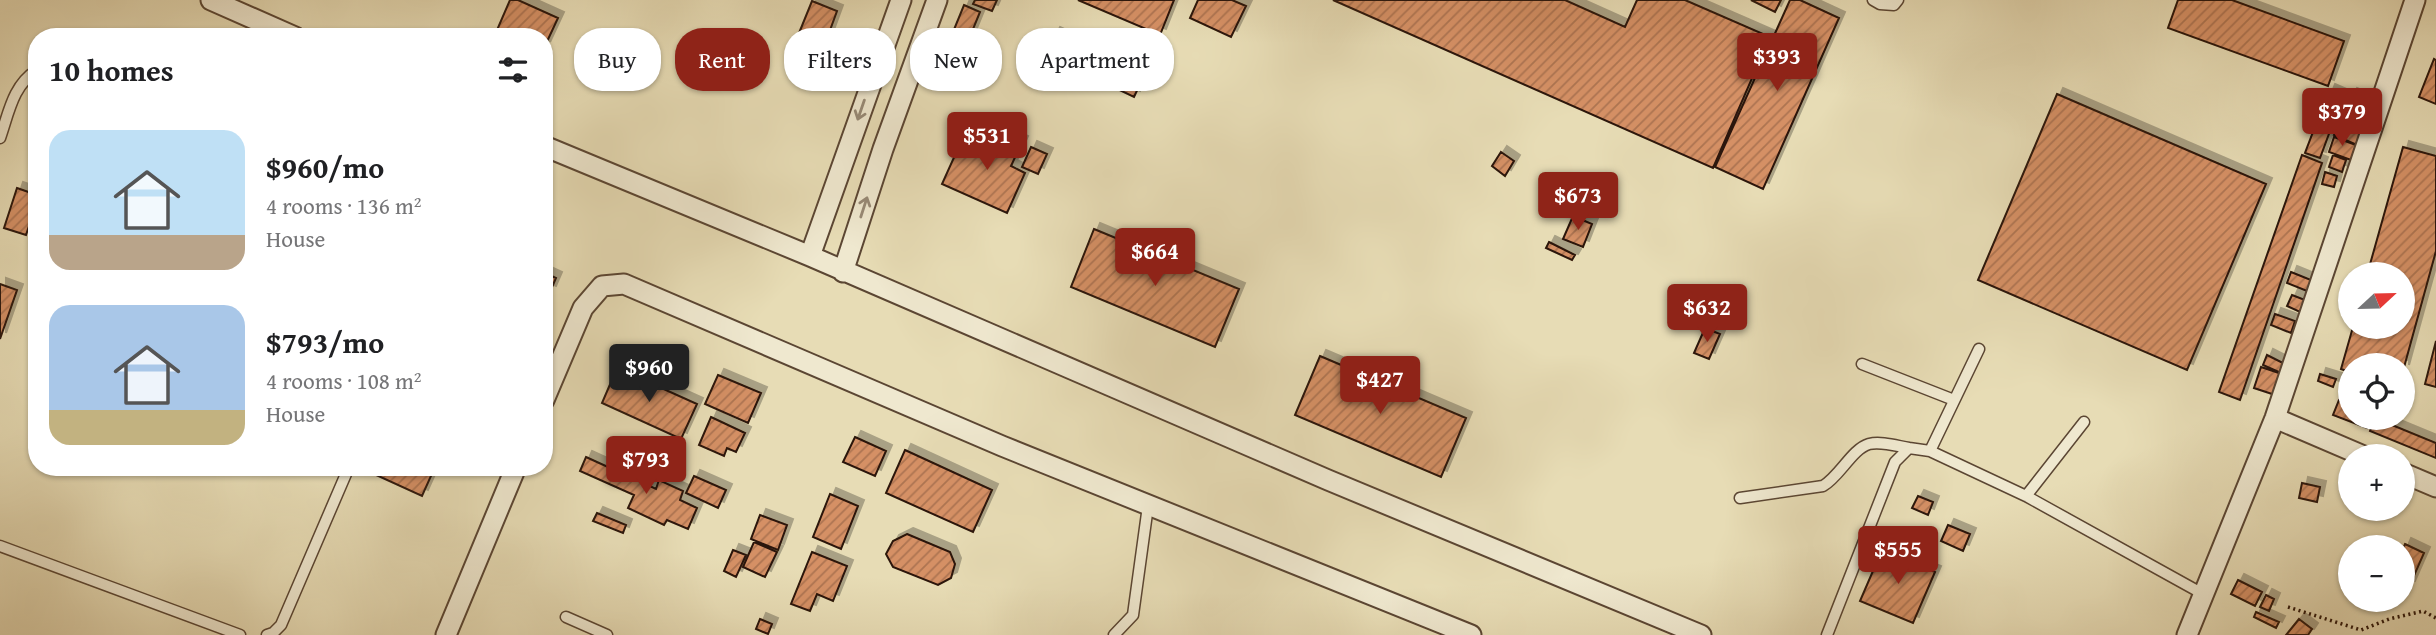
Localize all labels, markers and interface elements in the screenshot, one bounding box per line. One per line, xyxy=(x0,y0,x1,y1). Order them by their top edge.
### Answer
chip: Buy xyxy=(574,28,661,91)
chip: Rent xyxy=(675,28,770,91)
chip: Filters xyxy=(784,28,896,91)
chip: New xyxy=(910,28,1002,91)
chip: Apartment xyxy=(1016,28,1174,91)
pin: $393 xyxy=(1736,34,1818,93)
text: $393 xyxy=(1753,39,1801,72)
text: 10 homes xyxy=(49,48,174,92)
icon: filters xyxy=(494,51,532,89)
pin: $379 xyxy=(2301,88,2383,148)
text: $379 xyxy=(2318,94,2366,127)
one-way arrow xyxy=(854,99,866,121)
pin: $531 xyxy=(946,113,1028,172)
text: $531 xyxy=(963,118,1011,151)
text: $960/mo xyxy=(266,145,384,189)
icon: home xyxy=(105,158,189,242)
pin: $673 xyxy=(1537,173,1619,232)
text: $673 xyxy=(1554,178,1602,211)
text: 4 rooms · 136 m² xyxy=(266,189,421,222)
one-way arrow xyxy=(858,196,871,218)
text: House xyxy=(266,222,325,255)
pin: $664 xyxy=(1114,229,1196,288)
text: $664 xyxy=(1131,234,1179,267)
north arrow xyxy=(2338,262,2415,340)
map controls xyxy=(2338,262,2415,612)
pin: $632 xyxy=(1666,284,1748,344)
text: $632 xyxy=(1683,290,1731,323)
text: $793/mo xyxy=(266,320,384,364)
icon: home xyxy=(105,333,189,417)
pin: $960 xyxy=(608,344,690,404)
text: $960 xyxy=(625,350,673,383)
button: locate xyxy=(2338,353,2415,430)
pin: $427 xyxy=(1339,356,1421,416)
text: $427 xyxy=(1356,362,1404,395)
text: 4 rooms · 108 m² xyxy=(266,364,421,397)
text: House xyxy=(266,397,325,430)
pin: $793 xyxy=(605,436,687,496)
text: $793 xyxy=(622,442,670,475)
button: + xyxy=(2338,444,2415,521)
pin: $555 xyxy=(1857,526,1939,586)
text: $555 xyxy=(1874,532,1922,565)
button: − xyxy=(2338,535,2415,612)

